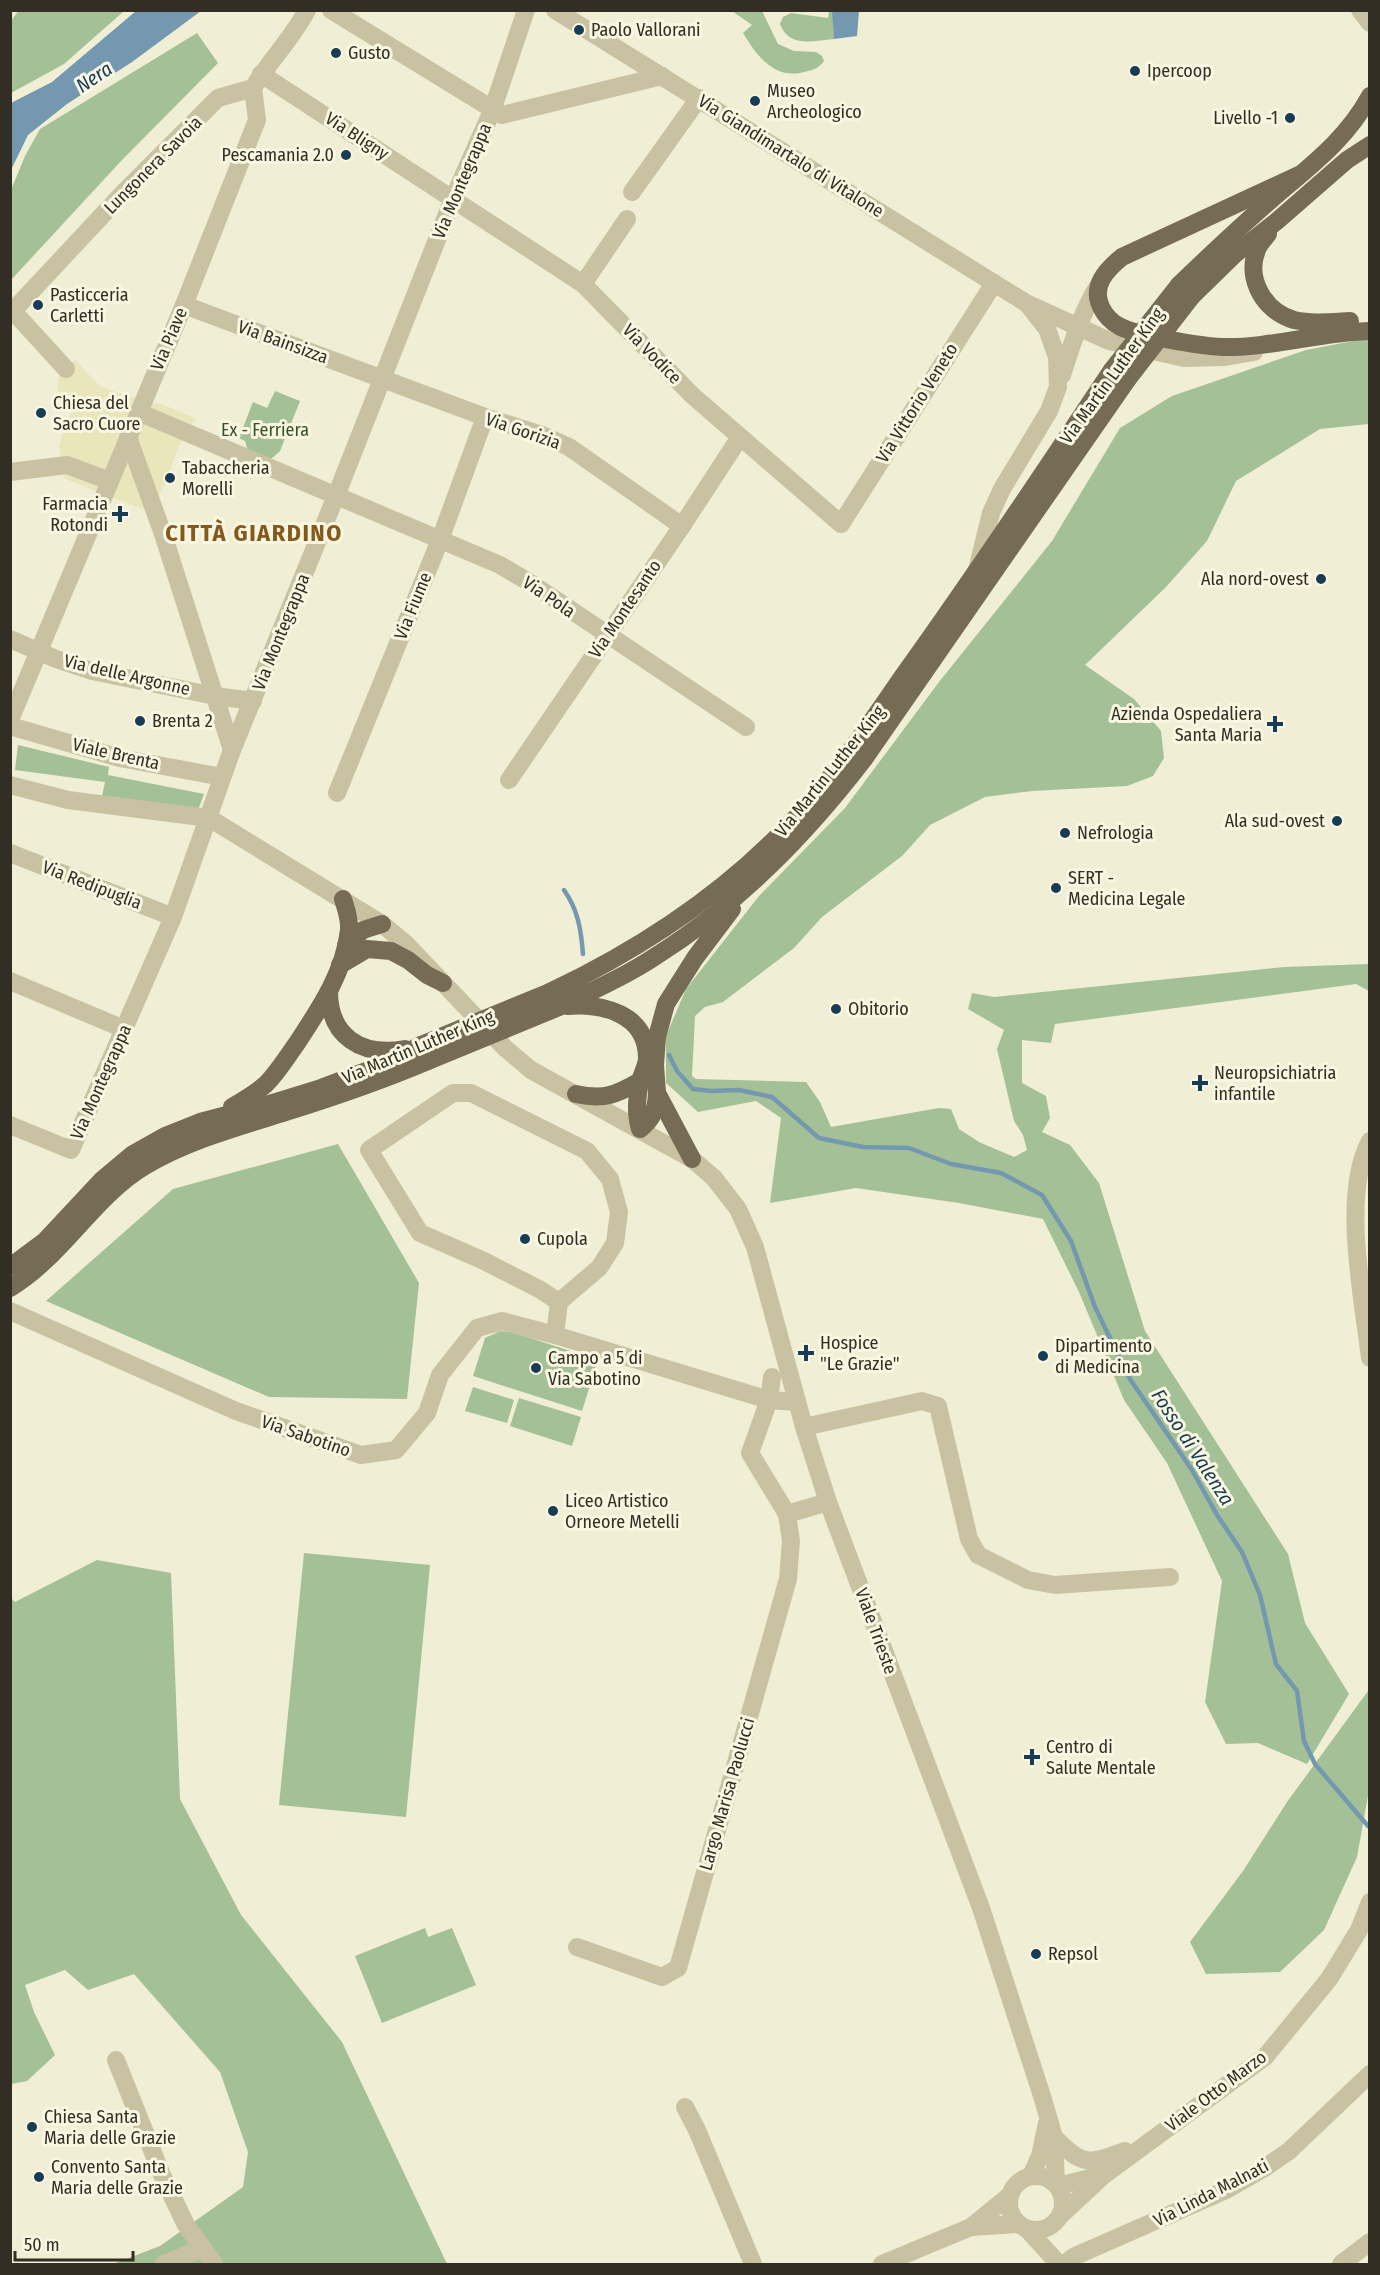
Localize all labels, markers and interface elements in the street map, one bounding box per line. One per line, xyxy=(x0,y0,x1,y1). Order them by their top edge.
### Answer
place label: Paolo Vallorani xyxy=(591,19,701,41)
marker: Paolo Vallorani xyxy=(572,23,586,37)
place label: Gusto xyxy=(348,42,391,64)
marker: Gusto xyxy=(329,46,343,60)
water label: Nera xyxy=(71,56,117,98)
place label: Ipercoop xyxy=(1147,60,1212,82)
marker: Ipercoop xyxy=(1128,64,1142,78)
place label: Museo Archeologico xyxy=(767,80,862,123)
street label: Via Giandimartalo di Vitalone xyxy=(694,90,888,222)
marker: Museo Archeologico xyxy=(748,94,762,108)
street label: Via Bligny xyxy=(321,107,393,165)
place label: Livello -1 xyxy=(1213,107,1278,129)
street label: Lungonera Savoia xyxy=(99,111,207,219)
marker: Livello -1 xyxy=(1283,111,1297,125)
street label: Via Montegrappa xyxy=(428,120,496,242)
place label: Pescamania 2.0 xyxy=(222,144,334,166)
marker: Pescamania 2.0 xyxy=(339,148,353,162)
place label: Pasticceria Carletti xyxy=(50,284,129,327)
marker: Pasticceria Carletti xyxy=(31,298,45,312)
street label: Via Martin Luther King xyxy=(1055,303,1169,448)
street label: Via Piave xyxy=(146,304,192,374)
street label: Via Bainsizza xyxy=(235,316,331,369)
street label: Via Vodice xyxy=(618,319,686,389)
street label: Via Vittorio Veneto xyxy=(871,339,963,467)
place label: Chiesa del Sacro Cuore xyxy=(53,392,140,435)
marker: Chiesa del Sacro Cuore xyxy=(34,406,48,420)
street label: Via Gorizia xyxy=(483,408,564,454)
park label: Ex - Ferriera xyxy=(221,419,309,441)
place label: Tabaccheria Morelli xyxy=(182,457,270,500)
marker: Tabaccheria Morelli xyxy=(163,471,177,485)
place label: Farmacia Rotondi xyxy=(42,493,108,536)
marker: Farmacia Rotondi xyxy=(113,507,127,521)
district label: CITTÀ GIARDINO xyxy=(165,518,343,547)
street label: Via Montesanto xyxy=(584,556,666,662)
place label: Ala nord-ovest xyxy=(1201,568,1309,590)
street label: Via Fiume xyxy=(390,569,436,643)
street label: Via Montegrappa xyxy=(248,570,314,694)
street label: Via Pola xyxy=(519,572,580,623)
marker: Ala nord-ovest xyxy=(1314,572,1328,586)
street label: Via delle Argonne xyxy=(62,650,192,700)
street label: Via Martin Luther King xyxy=(770,700,890,841)
place label: Azienda Ospedaliera Santa Maria xyxy=(1111,703,1262,746)
place label: Brenta 2 xyxy=(152,710,213,732)
marker: Brenta 2 xyxy=(133,714,147,728)
marker: Azienda Ospedaliera Santa Maria xyxy=(1266,715,1284,733)
street label: Viale Brenta xyxy=(70,733,162,775)
place label: Ala sud-ovest xyxy=(1225,810,1325,832)
marker: Ala sud-ovest xyxy=(1330,814,1344,828)
place label: Nefrologia xyxy=(1077,822,1154,844)
marker: Nefrologia xyxy=(1058,826,1072,840)
street label: Via Redipuglia xyxy=(39,856,145,914)
place label: SERT - Medicina Legale xyxy=(1068,867,1186,910)
marker: SERT - Medicina Legale xyxy=(1049,881,1063,895)
place label: Obitorio xyxy=(848,998,909,1020)
marker: Obitorio xyxy=(829,1002,843,1016)
street label: Via Martin Luther King xyxy=(339,1005,498,1089)
street label: Via Montegrappa xyxy=(66,1021,136,1143)
place label: Neuropsichiatria infantile xyxy=(1214,1062,1337,1105)
marker: Neuropsichiatria infantile xyxy=(1191,1074,1209,1092)
place label: Cupola xyxy=(537,1228,588,1250)
marker: Cupola xyxy=(518,1232,532,1246)
place label: Hospice "Le Grazie" xyxy=(820,1332,900,1375)
place label: Dipartimento di Medicina xyxy=(1055,1335,1152,1378)
marker: Hospice "Le Grazie" xyxy=(797,1344,815,1362)
place label: Campo a 5 di Via Sabotino xyxy=(548,1347,643,1390)
marker: Dipartimento di Medicina xyxy=(1036,1349,1050,1363)
marker: Campo a 5 di Via Sabotino xyxy=(529,1361,543,1375)
water label: Fosso di Valenza xyxy=(1147,1384,1239,1510)
street label: Via Sabotino xyxy=(258,1410,354,1462)
place label: Liceo Artistico Orneore Metelli xyxy=(565,1490,680,1533)
marker: Liceo Artistico Orneore Metelli xyxy=(546,1504,560,1518)
street label: Viale Trieste xyxy=(850,1585,902,1677)
street label: Largo Marisa Paolucci xyxy=(695,1715,759,1873)
place label: Centro di Salute Mentale xyxy=(1046,1736,1156,1779)
marker: Centro di Salute Mentale xyxy=(1023,1748,1041,1766)
place label: Repsol xyxy=(1048,1943,1098,1965)
marker: Repsol xyxy=(1029,1947,1043,1961)
street label: Viale Otto Marzo xyxy=(1161,2046,1271,2136)
place label: Chiesa Santa Maria delle Grazie xyxy=(44,2106,176,2149)
marker: Chiesa Santa Maria delle Grazie xyxy=(25,2120,39,2134)
street label: Via Linda Malnati xyxy=(1150,2155,1272,2231)
place label: Convento Santa Maria delle Grazie xyxy=(51,2156,183,2199)
marker: Convento Santa Maria delle Grazie xyxy=(32,2170,46,2184)
scale bar xyxy=(15,2224,134,2262)
text: 50 m xyxy=(24,2234,60,2256)

